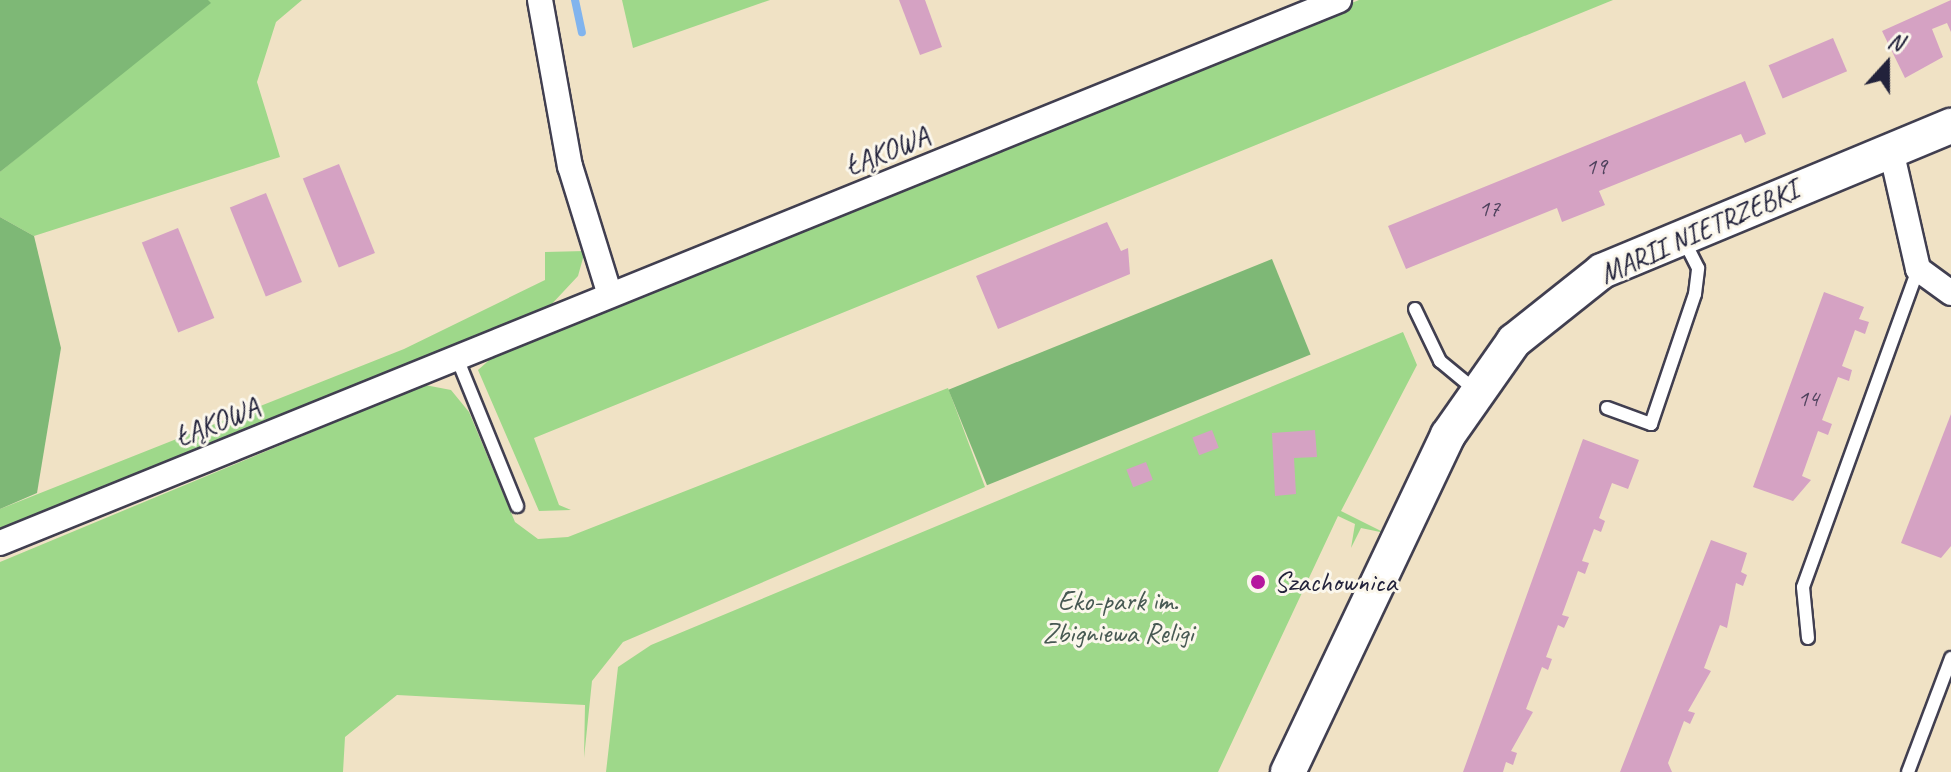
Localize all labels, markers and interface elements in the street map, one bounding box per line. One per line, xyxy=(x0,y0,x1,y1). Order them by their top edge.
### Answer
north arrow xyxy=(1847,24,1927,104)
text: N xyxy=(1884,26,1907,57)
street label: ŁĄKOWA xyxy=(840,119,934,183)
house number: 19 xyxy=(1585,153,1607,181)
street label: MARII NIETRZEBKI xyxy=(1594,173,1804,291)
house number: 17 xyxy=(1478,195,1500,223)
house number: 14 xyxy=(1797,385,1819,413)
street label: ŁĄKOWA xyxy=(170,390,264,454)
place label: Szachownica xyxy=(1274,565,1397,599)
marker: Szachownica xyxy=(1249,573,1267,591)
park label: Eko-park im. Zbigniewa Religi xyxy=(1042,584,1194,650)

